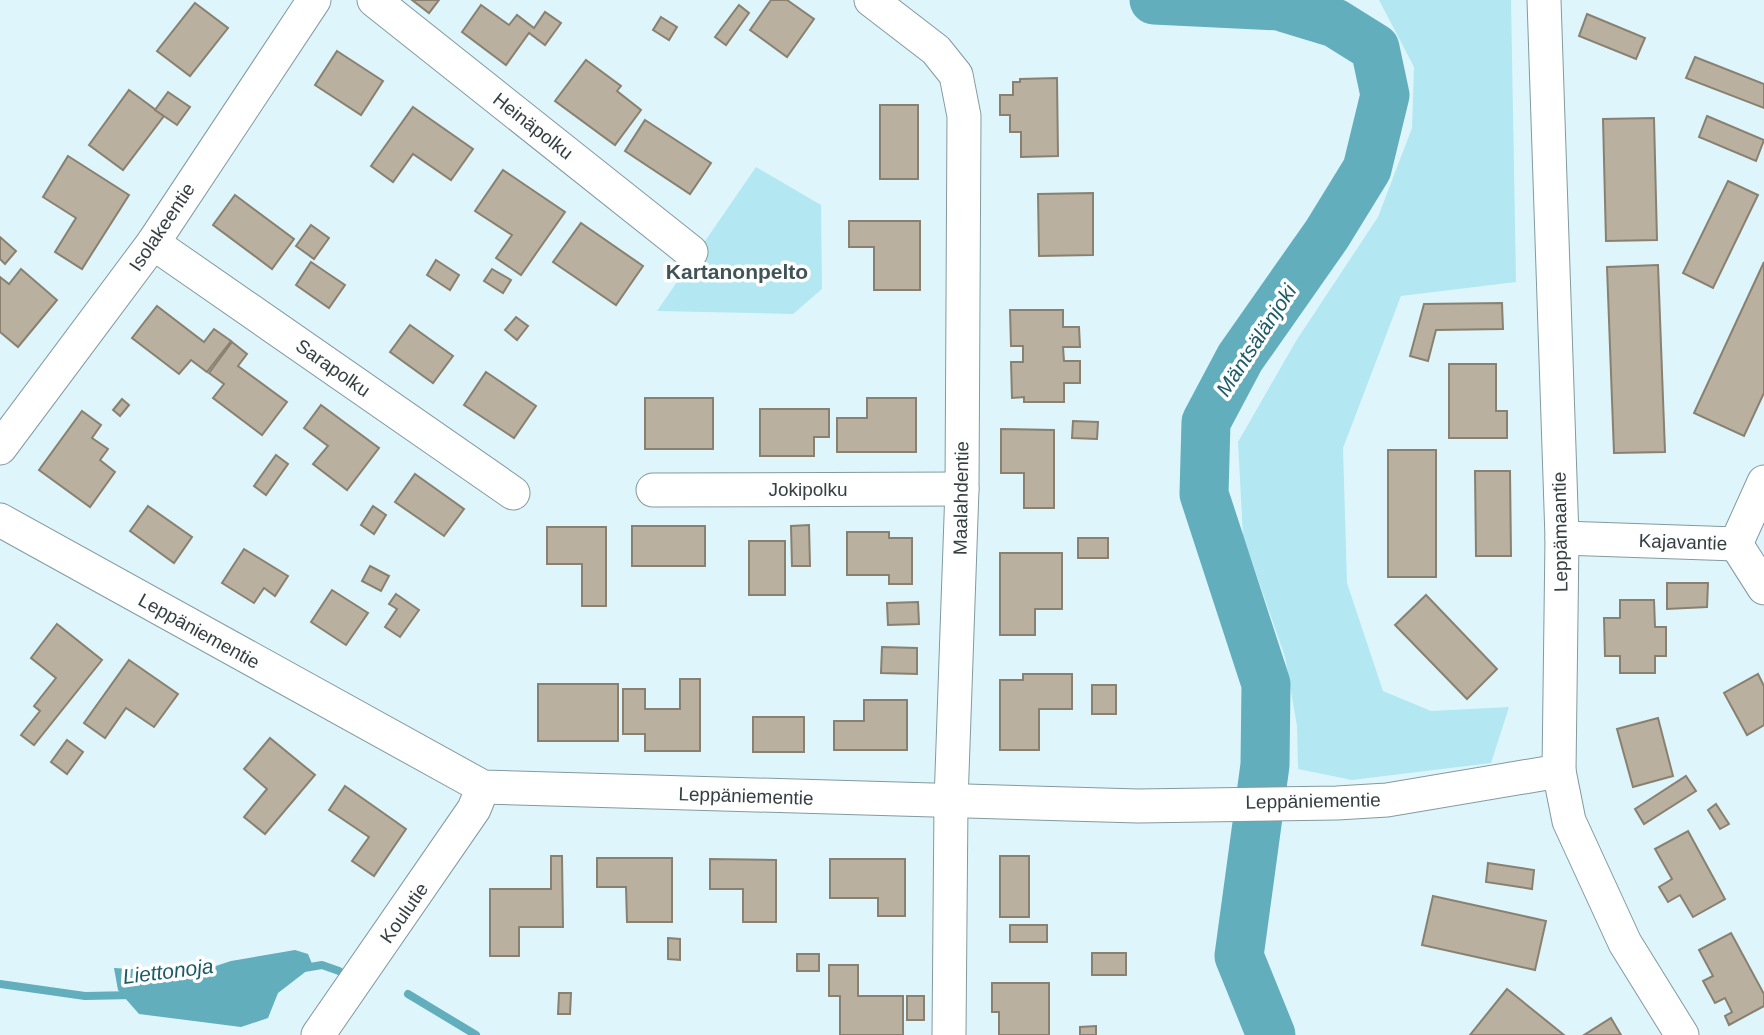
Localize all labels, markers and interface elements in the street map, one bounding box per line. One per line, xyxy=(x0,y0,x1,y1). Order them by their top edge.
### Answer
street label: Heinäpolku xyxy=(489,88,577,164)
street label: Isolakeentie xyxy=(125,179,199,275)
district label: Kartanonpelto xyxy=(666,260,808,283)
water label: Mäntsälänjoki xyxy=(1211,279,1301,400)
street label: Sarapolku xyxy=(292,335,374,401)
street label: Maalahdentie xyxy=(950,441,972,555)
street label: Leppämaantie xyxy=(1548,472,1572,592)
street label: Jokipolku xyxy=(768,479,848,500)
street label: Kajavantie xyxy=(1638,530,1728,554)
street label: Leppäniementie xyxy=(135,589,263,673)
street label: Leppäniementie xyxy=(678,783,814,809)
street label: Leppäniementie xyxy=(1245,789,1381,813)
street label: Koulutie xyxy=(376,879,432,947)
water label: Liettonoja xyxy=(121,954,215,988)

